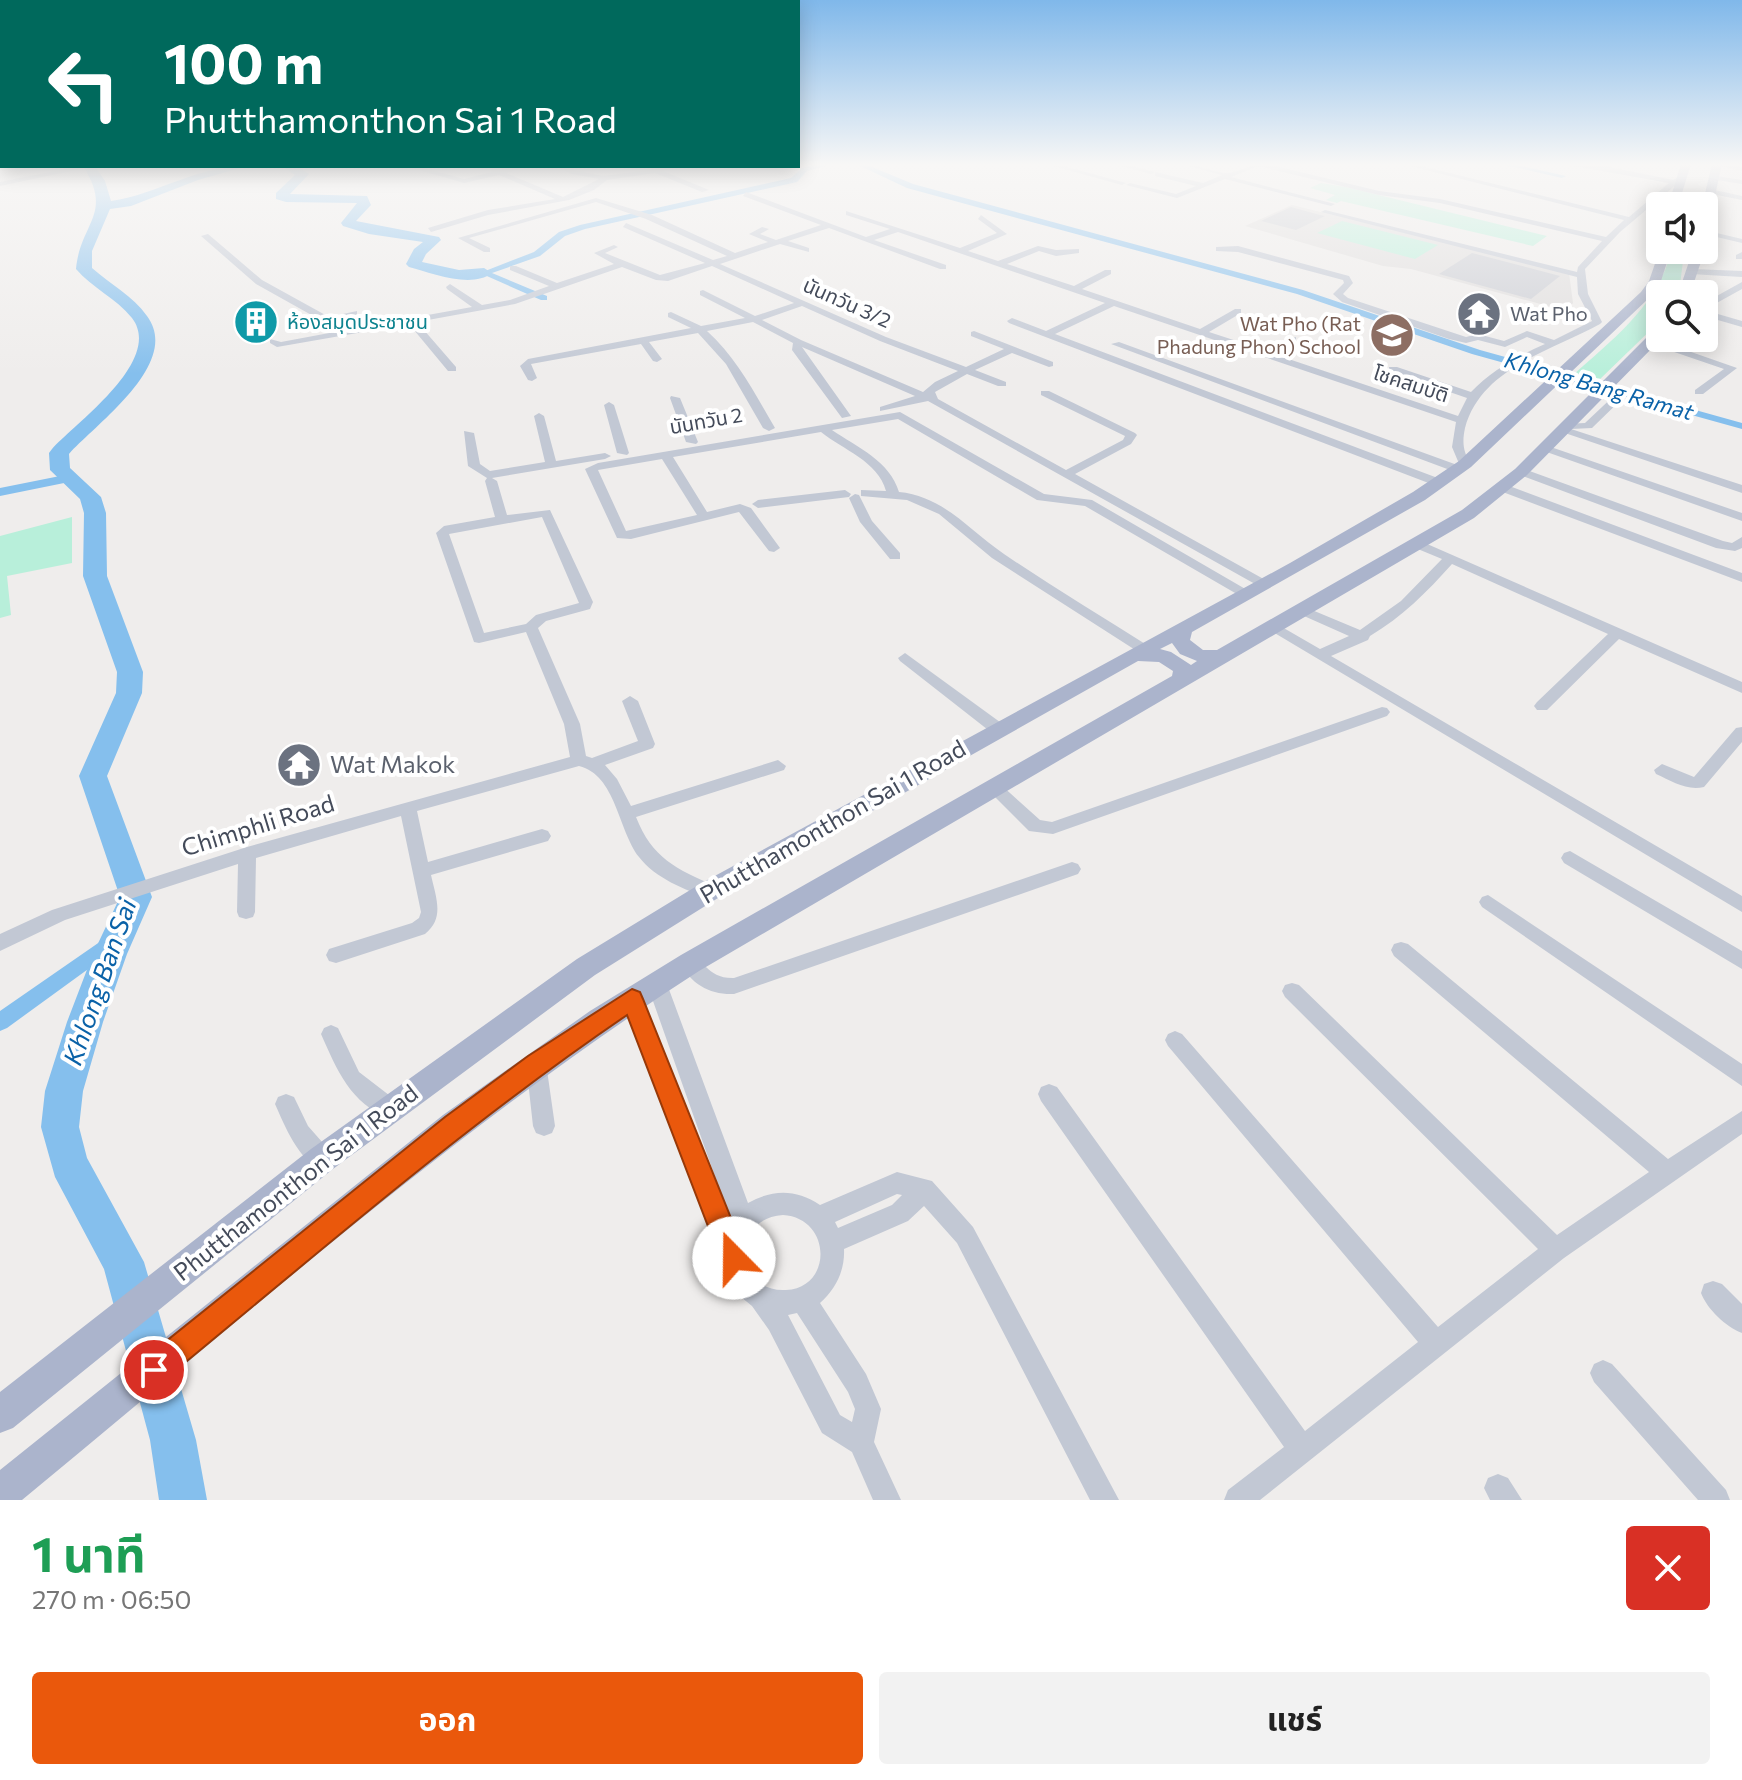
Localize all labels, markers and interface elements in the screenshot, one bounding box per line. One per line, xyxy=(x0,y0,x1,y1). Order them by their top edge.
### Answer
text: 100 m xyxy=(164,27,323,96)
icon: left xyxy=(32,32,136,136)
text: Phutthamonthon Sai 1 Road xyxy=(164,96,617,140)
map controls xyxy=(1646,192,1718,352)
button: sound xyxy=(1646,192,1718,264)
street label: นันทวัน 3/2 xyxy=(800,272,895,332)
button: search xyxy=(1646,280,1718,352)
temple icon: Wat Pho xyxy=(1455,290,1503,338)
building icon: ห้องสมุดประชาชน xyxy=(232,298,280,346)
place label: Wat Pho xyxy=(1510,301,1588,325)
place label: ห้องสมุดประชาชน xyxy=(287,309,428,334)
place label: Wat Pho (Rat Phadung Phon) School xyxy=(1157,311,1361,358)
school or university icon: Wat Pho (Rat Phadung Phon) School xyxy=(1368,311,1416,359)
water label: Khlong Bang Ramat xyxy=(1502,346,1698,426)
street label: โชคสมบัติ xyxy=(1371,360,1452,406)
street label: นันทวัน 2 xyxy=(667,402,744,438)
street label: Phutthamonthon Sai 1 Road xyxy=(694,733,970,909)
temple icon: Wat Makok xyxy=(275,741,323,789)
place label: Wat Makok xyxy=(330,749,455,778)
street label: Chimphli Road xyxy=(178,788,337,862)
water label: Khlong Ban Sai xyxy=(56,893,142,1069)
street label: Phutthamonthon Sai 1 Road xyxy=(167,1077,423,1286)
position arrow xyxy=(692,1216,776,1300)
pin xyxy=(120,1336,188,1404)
icon: arrive xyxy=(132,1348,176,1392)
text: 1 นาที xyxy=(32,1523,146,1582)
button: close xyxy=(1626,1526,1710,1610)
text: 270 m · 06:50 xyxy=(32,1583,192,1614)
button: ออก xyxy=(32,1672,863,1764)
button: แชร์ xyxy=(879,1672,1710,1764)

